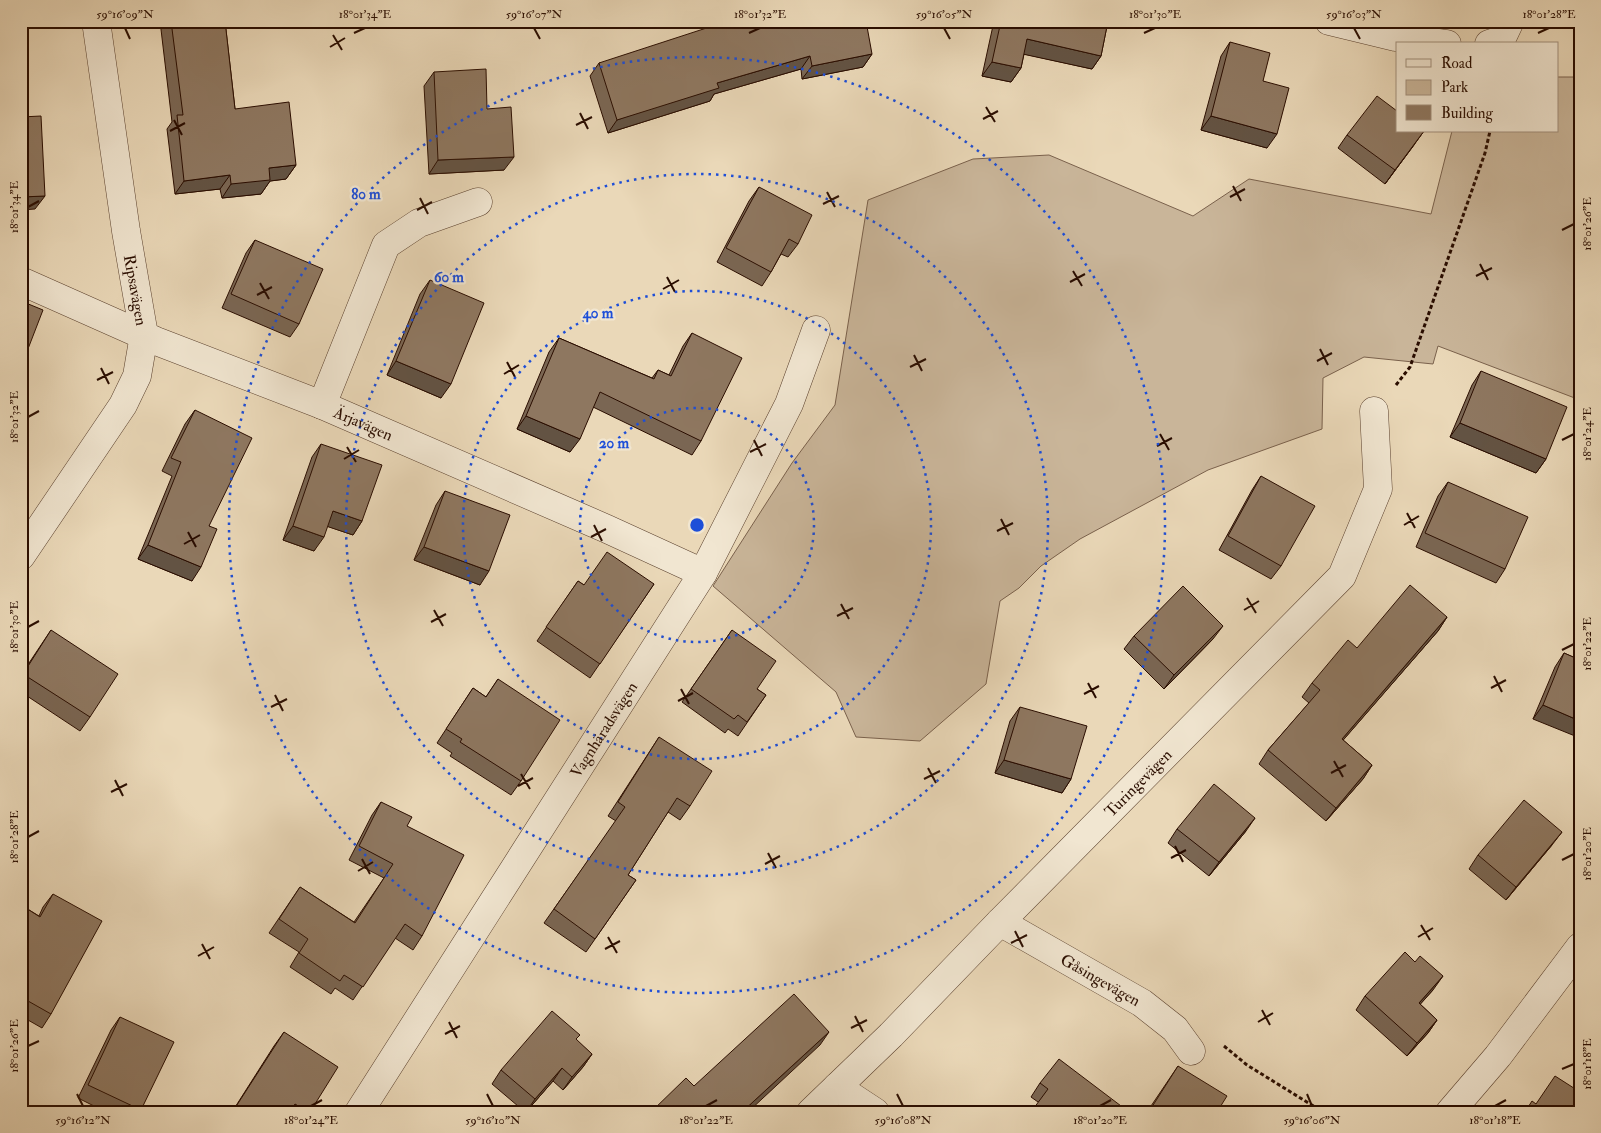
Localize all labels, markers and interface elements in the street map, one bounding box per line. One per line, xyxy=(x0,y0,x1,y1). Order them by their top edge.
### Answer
text: 59°16'09"N xyxy=(96,7,154,22)
text: 18°01'34"E xyxy=(339,7,392,22)
text: 59°16'07"N xyxy=(506,7,563,22)
text: 18°01'32"E xyxy=(734,7,786,22)
text: 59°16'05"N xyxy=(916,7,972,22)
text: 18°01'30"E xyxy=(1129,7,1181,22)
text: 59°16'03"N xyxy=(1326,7,1382,22)
text: 18°01'28"E xyxy=(1522,7,1576,22)
legend xyxy=(1396,42,1558,132)
text: Road xyxy=(1441,54,1473,73)
text: Park xyxy=(1441,78,1468,97)
text: Building xyxy=(1441,104,1493,123)
text: 18°01'34"E xyxy=(7,180,22,233)
text: 80 m xyxy=(351,185,381,204)
text: 18°01'26"E xyxy=(1580,197,1595,251)
street label: Ripsavägen xyxy=(118,253,151,327)
text: 60 m xyxy=(434,268,464,287)
text: 40 m xyxy=(582,304,614,323)
text: 18°01'32"E xyxy=(7,391,22,443)
street label: Ärjavägen xyxy=(330,402,396,446)
text: 18°01'24"E xyxy=(1580,407,1595,461)
text: 20 m xyxy=(599,434,629,453)
centre of rings xyxy=(688,516,706,534)
text: 18°01'30"E xyxy=(7,601,22,653)
text: 18°01'22"E xyxy=(1580,617,1595,671)
street label: Vagnhäradsvägen xyxy=(566,678,642,781)
street label: Turingevägen xyxy=(1101,745,1176,822)
text: 18°01'28"E xyxy=(7,810,22,864)
text: 18°01'20"E xyxy=(1580,827,1595,881)
street label: Gåsingevägen xyxy=(1057,950,1144,1011)
text: 18°01'26"E xyxy=(7,1019,22,1073)
text: 18°01'18"E xyxy=(1580,1038,1595,1090)
text: 59°16'12"N xyxy=(55,1113,111,1128)
text: 18°01'24"E xyxy=(284,1113,338,1128)
text: 59°16'10"N xyxy=(465,1113,521,1128)
text: 18°01'22"E xyxy=(679,1113,733,1128)
text: 59°16'08"N xyxy=(875,1113,932,1128)
text: 18°01'20"E xyxy=(1073,1113,1127,1128)
text: 59°16'06"N xyxy=(1283,1113,1341,1128)
text: 18°01'18"E xyxy=(1469,1113,1521,1128)

